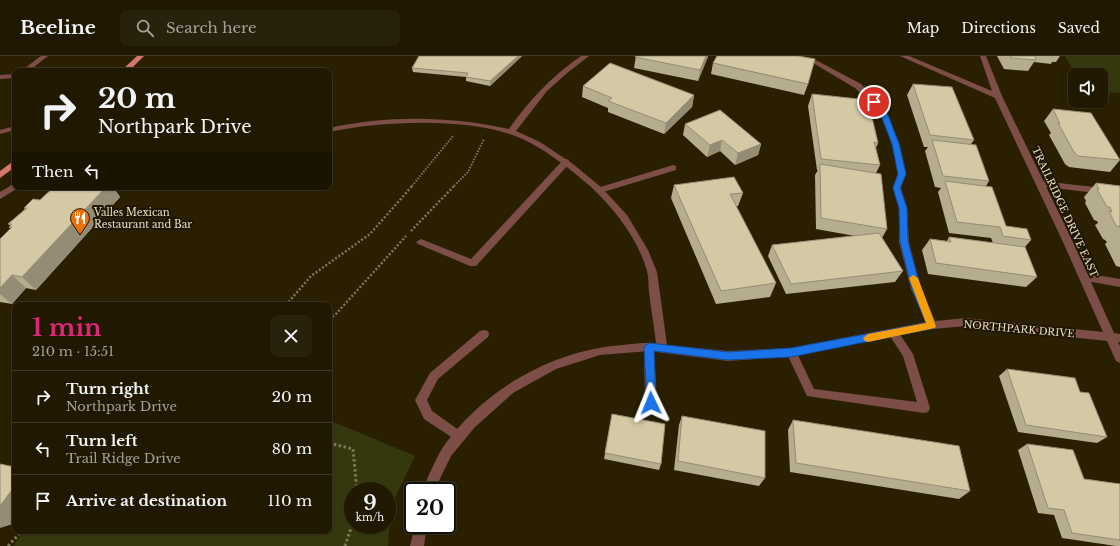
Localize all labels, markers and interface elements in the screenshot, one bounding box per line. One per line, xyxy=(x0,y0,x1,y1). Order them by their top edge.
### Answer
search box xyxy=(120,10,400,46)
text: Beeline xyxy=(20,16,96,39)
icon: search xyxy=(134,17,156,39)
text: Search here xyxy=(166,18,257,37)
text: Map xyxy=(907,19,939,37)
text: Directions xyxy=(961,19,1036,37)
text: Saved xyxy=(1058,19,1100,37)
map controls xyxy=(1068,68,1108,108)
button: sound xyxy=(1068,68,1108,108)
text: 20 m xyxy=(98,81,176,116)
icon: right xyxy=(32,84,84,136)
pin xyxy=(857,85,891,119)
icon: arrive xyxy=(863,91,885,113)
text: Northpark Drive xyxy=(98,116,251,138)
street label: TRAILRIDGE DRIVE EAST xyxy=(1029,145,1101,279)
icon: left xyxy=(81,160,103,182)
text: Then xyxy=(32,162,73,181)
place label: Valles Mexican Restaurant and Bar xyxy=(93,206,192,231)
restaurant icon: Valles Mexican Restaurant and Bar xyxy=(69,207,91,235)
text: 1 min xyxy=(32,313,102,342)
button: close xyxy=(270,315,312,357)
street label: NORTHPARK DRIVE xyxy=(963,318,1075,340)
text: 210 m · 15:51 xyxy=(32,343,114,360)
text: Turn right xyxy=(66,379,149,398)
position arrow xyxy=(630,382,672,424)
icon: right xyxy=(32,386,54,408)
text: 20 m xyxy=(272,387,312,406)
text: Northpark Drive xyxy=(66,398,177,415)
text: Turn left xyxy=(66,431,137,450)
icon: left xyxy=(32,438,54,460)
text: 80 m xyxy=(272,439,312,458)
text: Trail Ridge Drive xyxy=(66,450,181,467)
speed limit sign: 20 xyxy=(404,482,456,534)
icon: arrive xyxy=(32,490,54,512)
text: Arrive at destination xyxy=(66,491,227,510)
text: 110 m xyxy=(268,491,312,510)
text: 9 xyxy=(363,491,377,515)
text: km/h xyxy=(356,511,384,524)

